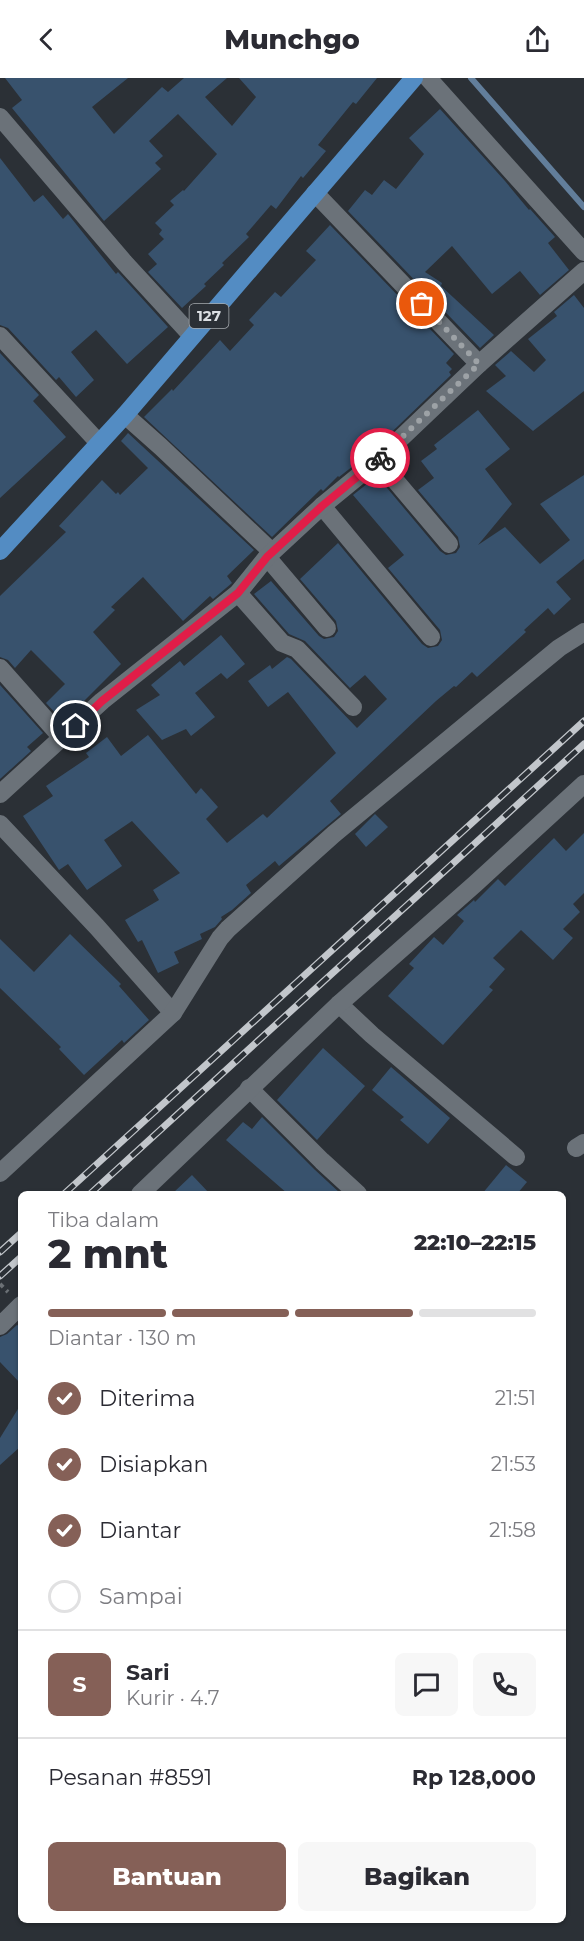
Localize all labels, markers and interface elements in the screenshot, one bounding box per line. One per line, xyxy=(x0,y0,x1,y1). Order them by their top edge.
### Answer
icon: back xyxy=(30,23,63,56)
text: Munchgo xyxy=(224,23,360,56)
icon: share xyxy=(521,23,554,56)
pin xyxy=(396,278,447,329)
icon: bag xyxy=(405,287,438,320)
road number: 127 xyxy=(190,304,228,328)
courier xyxy=(350,428,410,488)
icon: bike xyxy=(364,442,397,475)
pin xyxy=(50,700,101,751)
icon: home xyxy=(59,709,92,742)
text: Tiba dalam xyxy=(48,1208,159,1232)
text: 22:10–22:15 xyxy=(414,1229,536,1256)
text: 2 mnt xyxy=(48,1230,168,1278)
text: Diantar · 130 m xyxy=(48,1326,196,1350)
icon: check xyxy=(48,1382,81,1415)
text: Diterima xyxy=(99,1385,196,1412)
text: 21:51 xyxy=(495,1386,536,1410)
icon: check xyxy=(48,1448,81,1481)
text: Disiapkan xyxy=(99,1451,208,1478)
text: 21:53 xyxy=(491,1452,536,1476)
icon: check xyxy=(48,1514,81,1547)
text: Diantar xyxy=(99,1517,181,1544)
text: 21:58 xyxy=(489,1518,536,1542)
text: Sampai xyxy=(99,1583,183,1610)
button: chat xyxy=(395,1653,458,1716)
button: phone xyxy=(473,1653,536,1716)
text: Sari xyxy=(126,1659,170,1686)
text: S xyxy=(72,1671,87,1698)
text: Kurir · 4.7 xyxy=(126,1686,219,1710)
text: Pesanan #8591 xyxy=(48,1764,212,1791)
text: Rp 128,000 xyxy=(412,1764,536,1791)
button: Bantuan xyxy=(48,1842,286,1911)
button: Bagikan xyxy=(298,1842,536,1911)

